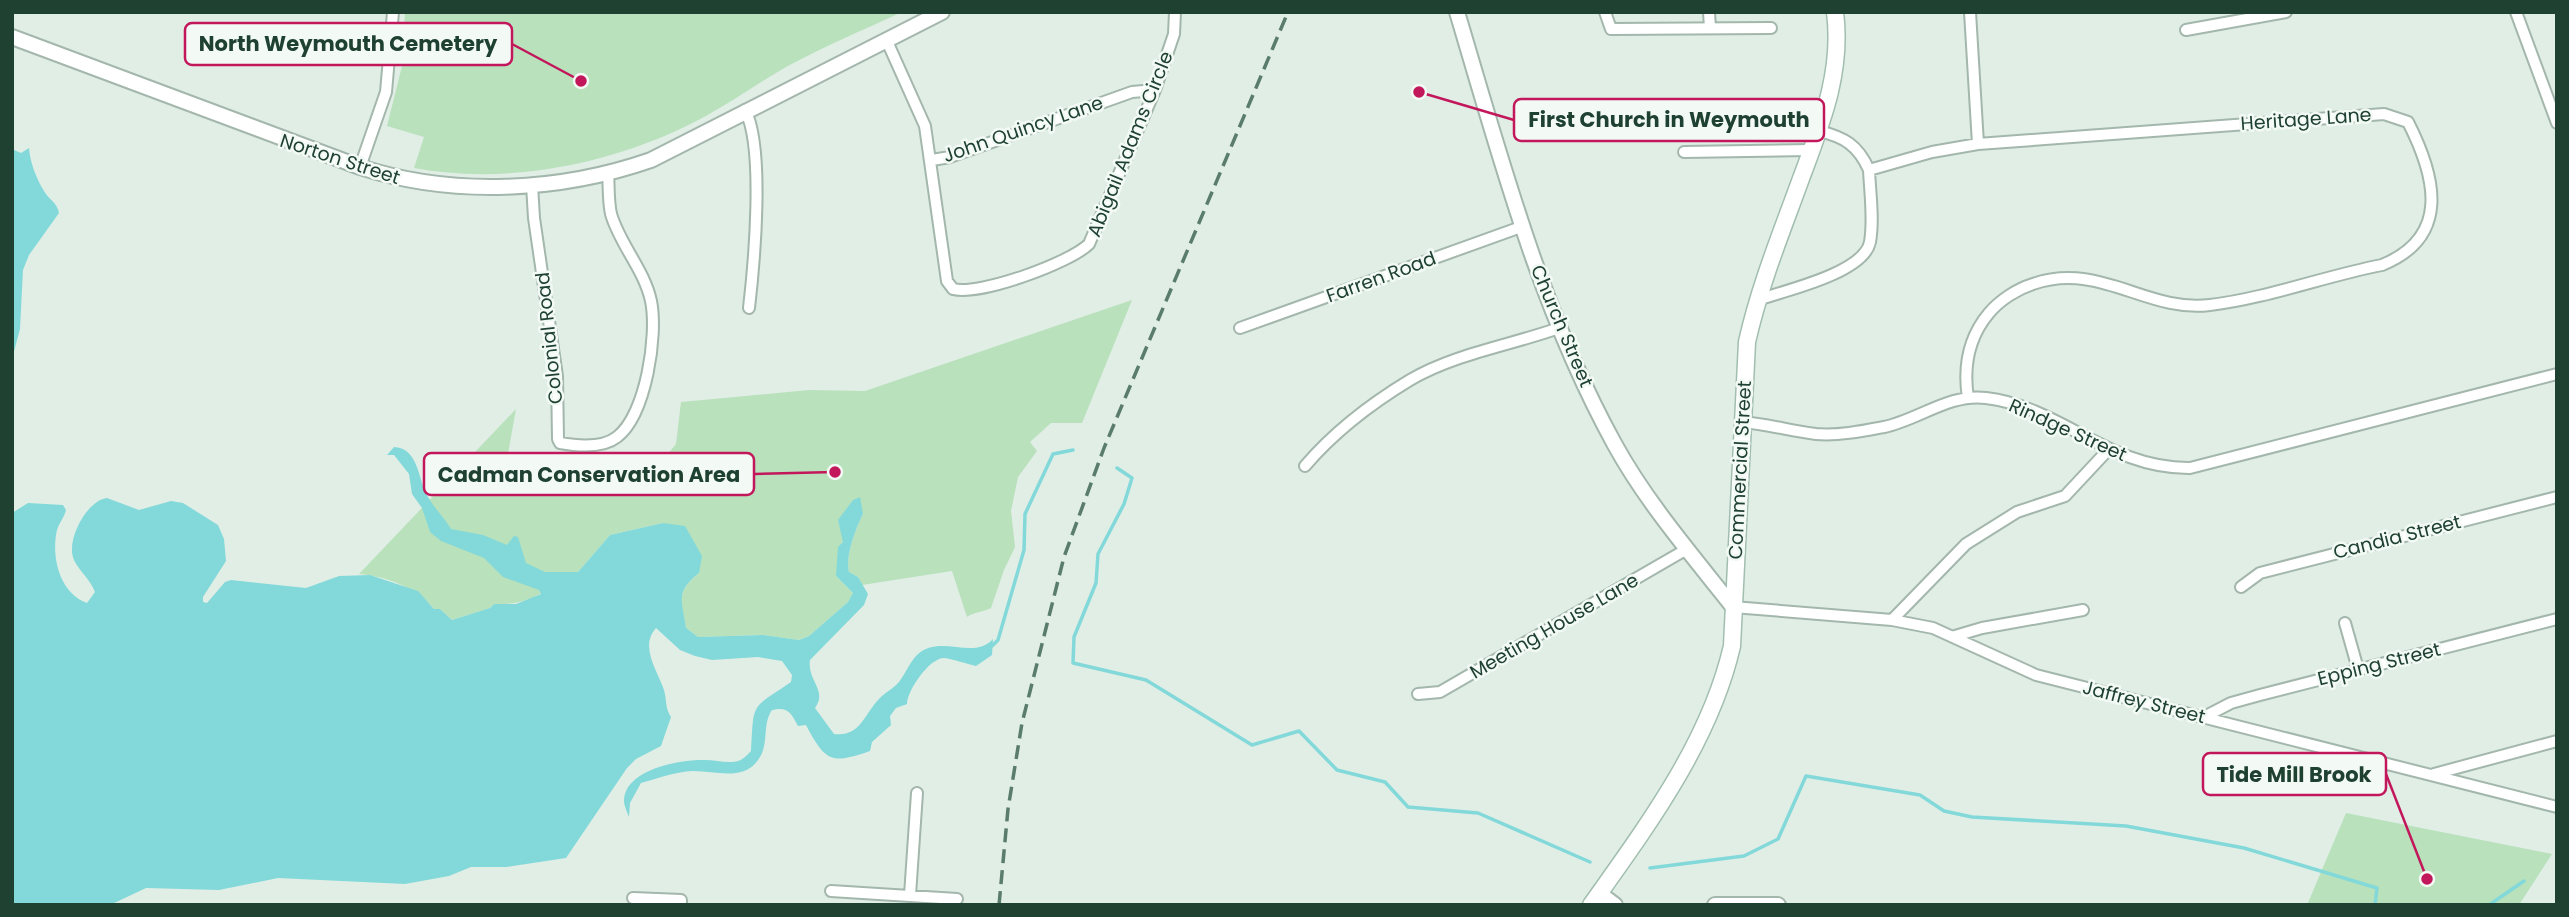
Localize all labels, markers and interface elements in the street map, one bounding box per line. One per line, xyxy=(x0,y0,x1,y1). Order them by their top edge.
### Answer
callout: North Weymouth Cemetery xyxy=(185,23,512,65)
text: North Weymouth Cemetery xyxy=(199,29,498,58)
street label: Abigail Adams Circle xyxy=(1080,47,1180,241)
street label: John Quincy Lane xyxy=(939,89,1107,169)
callout: First Church in Weymouth xyxy=(1514,99,1824,141)
street label: Heritage Lane xyxy=(2240,101,2372,137)
text: First Church in Weymouth xyxy=(1528,105,1810,134)
street label: Norton Street xyxy=(277,127,403,191)
street label: Farren Road xyxy=(1322,245,1440,309)
street label: Church Street xyxy=(1524,261,1600,391)
street label: Colonial Road xyxy=(529,271,569,405)
street label: Commercial Street xyxy=(1722,380,1758,560)
street label: Rindge Street xyxy=(2005,392,2131,468)
callout: Cadman Conservation Area xyxy=(424,453,754,495)
text: Cadman Conservation Area xyxy=(438,460,740,489)
street label: Candia Street xyxy=(2330,508,2464,566)
street label: Meeting House Lane xyxy=(1465,567,1643,685)
street label: Epping Street xyxy=(2315,636,2443,692)
street label: Jaffrey Street xyxy=(2080,674,2208,730)
callout: Tide Mill Brook xyxy=(2203,753,2386,795)
text: Tide Mill Brook xyxy=(2216,760,2372,789)

